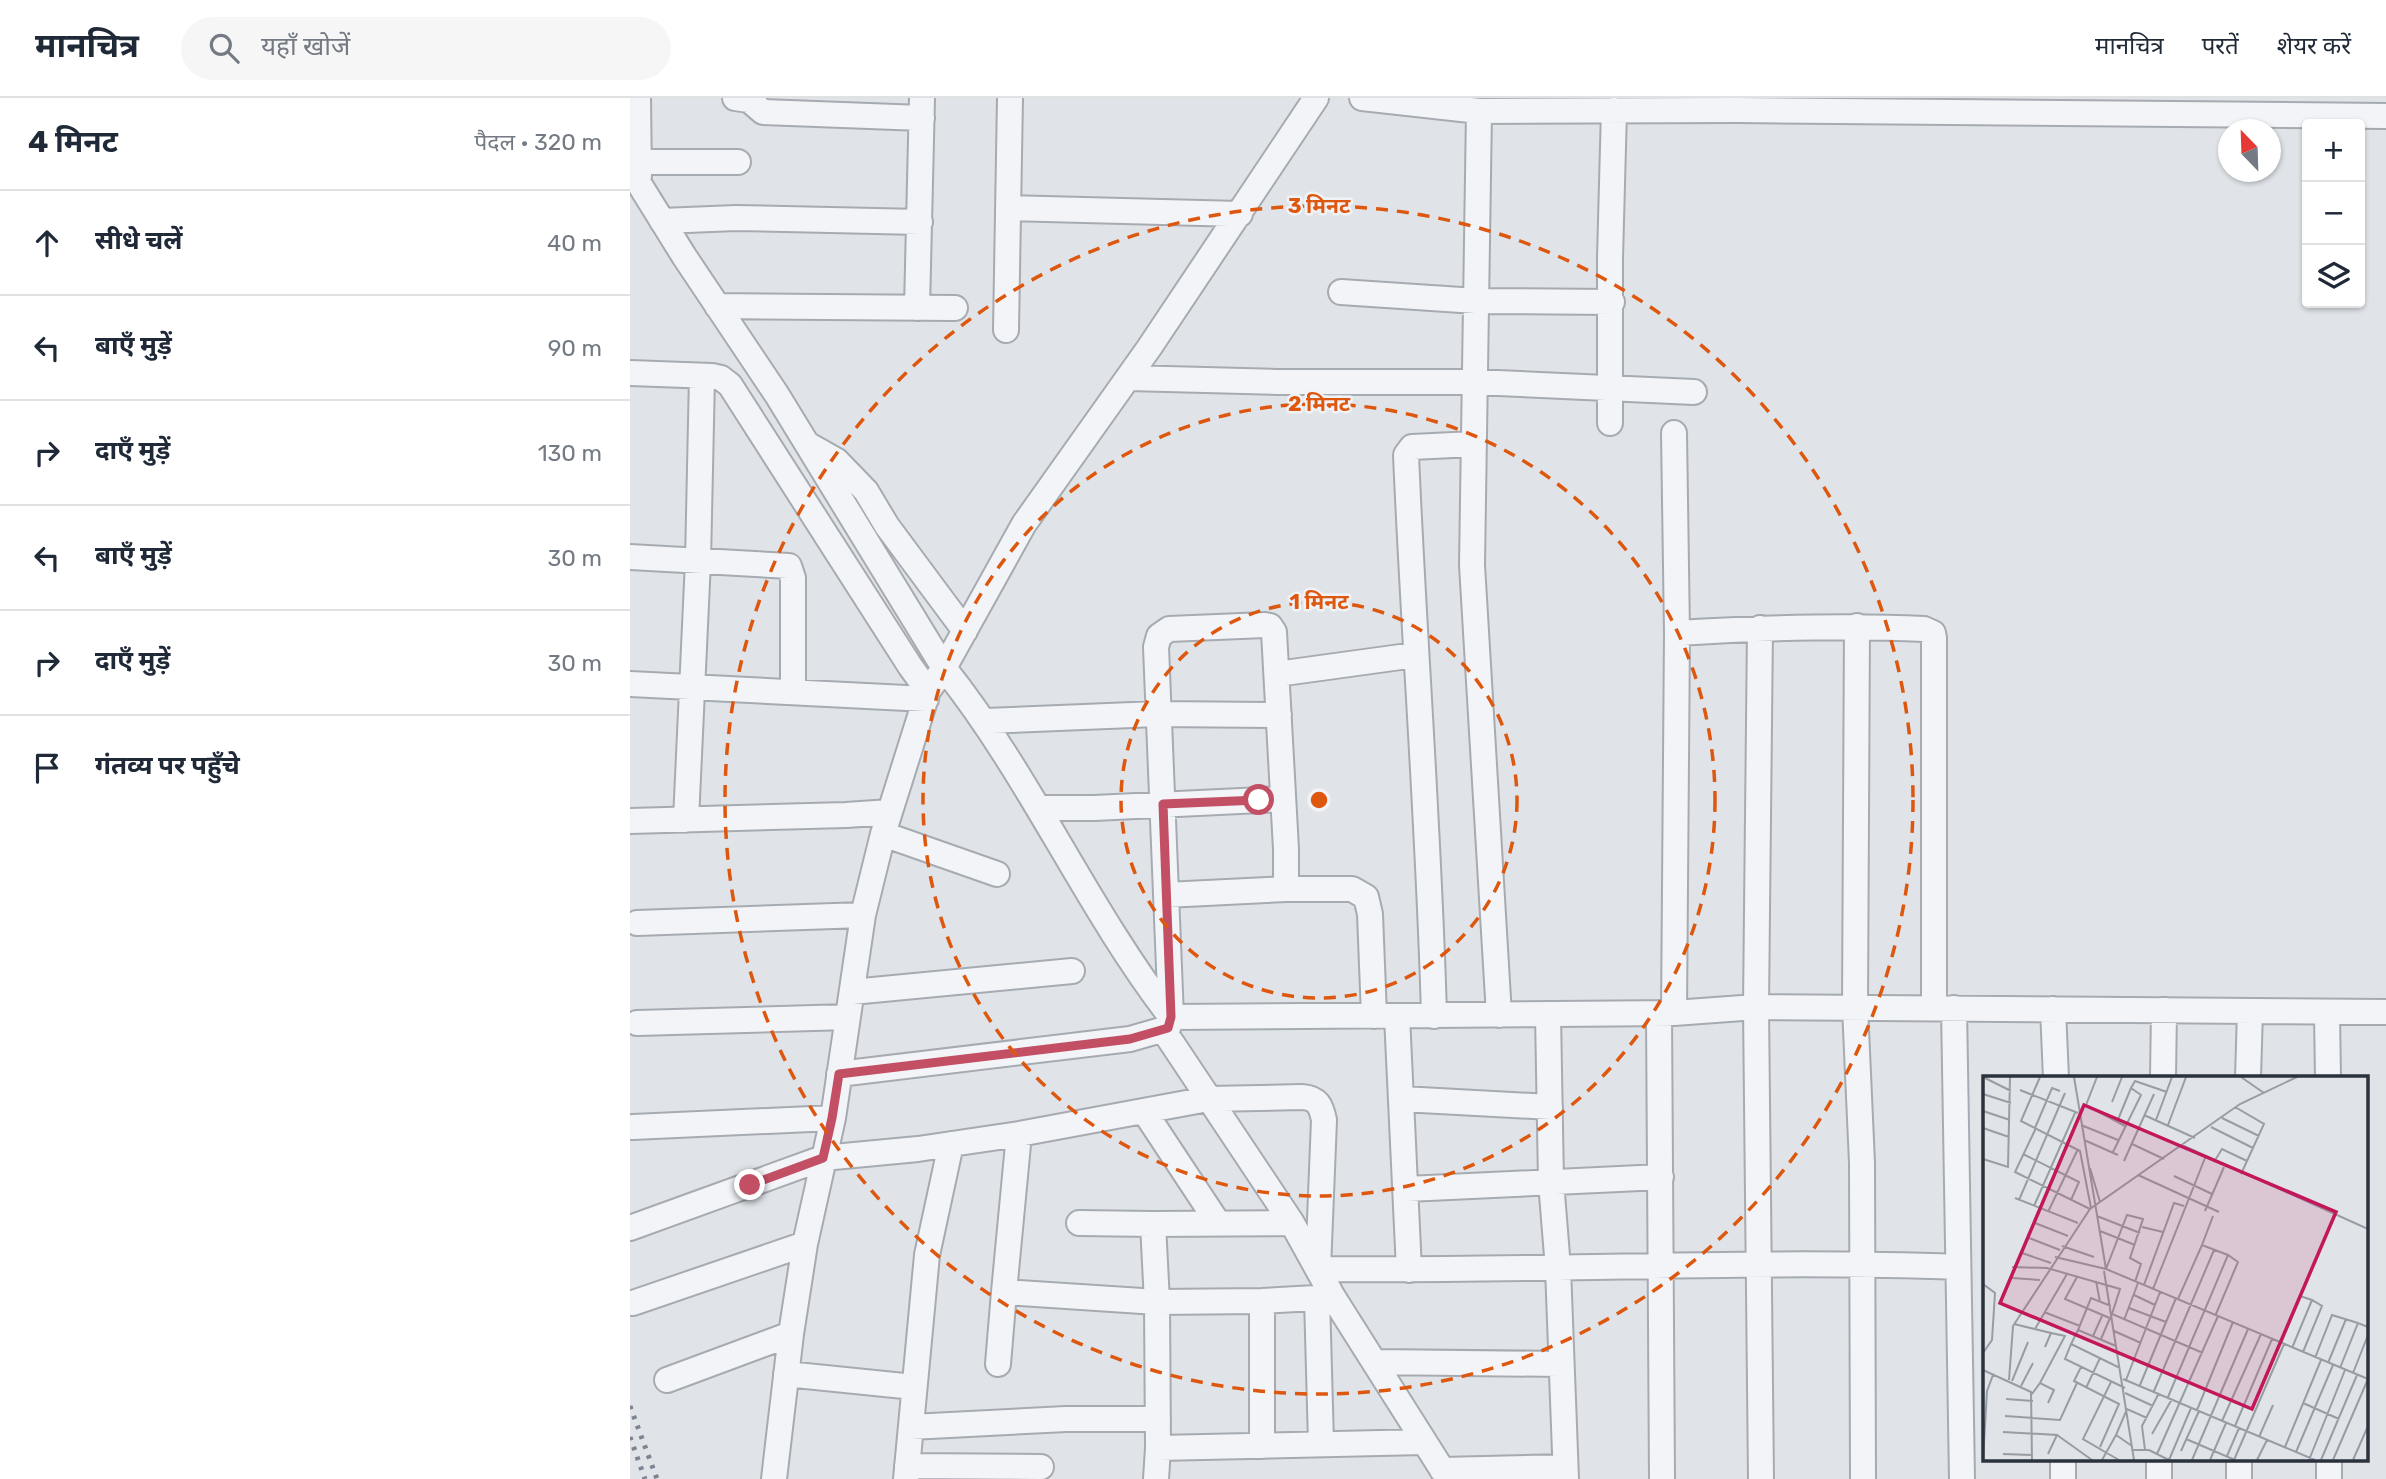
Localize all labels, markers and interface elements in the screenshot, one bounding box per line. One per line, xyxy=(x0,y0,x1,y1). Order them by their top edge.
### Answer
search box xyxy=(181,17,671,80)
text: मानचित्र xyxy=(35,26,139,65)
icon: search xyxy=(205,29,243,67)
text: यहाँ खोजें xyxy=(261,31,350,62)
text: मानचित्र xyxy=(2095,32,2164,60)
text: परतें xyxy=(2202,32,2239,60)
text: शेयर करें xyxy=(2277,32,2351,60)
north arrow xyxy=(2218,119,2281,182)
map controls xyxy=(2302,119,2365,308)
button: + xyxy=(2302,119,2365,182)
text: 4 मिनट xyxy=(28,124,118,160)
text: पैदल · 320 m xyxy=(474,128,602,156)
button: − xyxy=(2302,182,2365,245)
text: 3 मिनट xyxy=(1288,193,1351,218)
icon: ahead xyxy=(28,224,66,262)
text: सीधे चलें xyxy=(95,225,183,256)
text: 40 m xyxy=(547,229,602,257)
button: layers xyxy=(2302,245,2365,308)
icon: left xyxy=(28,329,66,367)
text: बाएँ मुड़ें xyxy=(95,330,172,361)
text: 90 m xyxy=(548,334,602,362)
text: 2 मिनट xyxy=(1288,391,1351,416)
icon: right xyxy=(28,434,66,472)
text: दाएँ मुड़ें xyxy=(95,435,170,466)
text: 130 m xyxy=(538,439,602,467)
icon: left xyxy=(28,539,66,577)
text: बाएँ मुड़ें xyxy=(95,540,172,571)
text: 30 m xyxy=(547,544,602,572)
text: 1 मिनट xyxy=(1290,589,1349,614)
icon: right xyxy=(28,644,66,682)
text: दाएँ मुड़ें xyxy=(95,645,170,676)
text: 30 m xyxy=(547,649,602,677)
icon: arrive xyxy=(28,749,66,787)
text: गंतव्य पर पहुँचे xyxy=(95,750,240,781)
route start xyxy=(1243,784,1274,815)
centre of rings xyxy=(1307,788,1331,812)
inset map xyxy=(1983,1076,2368,1462)
route end xyxy=(734,1169,765,1200)

